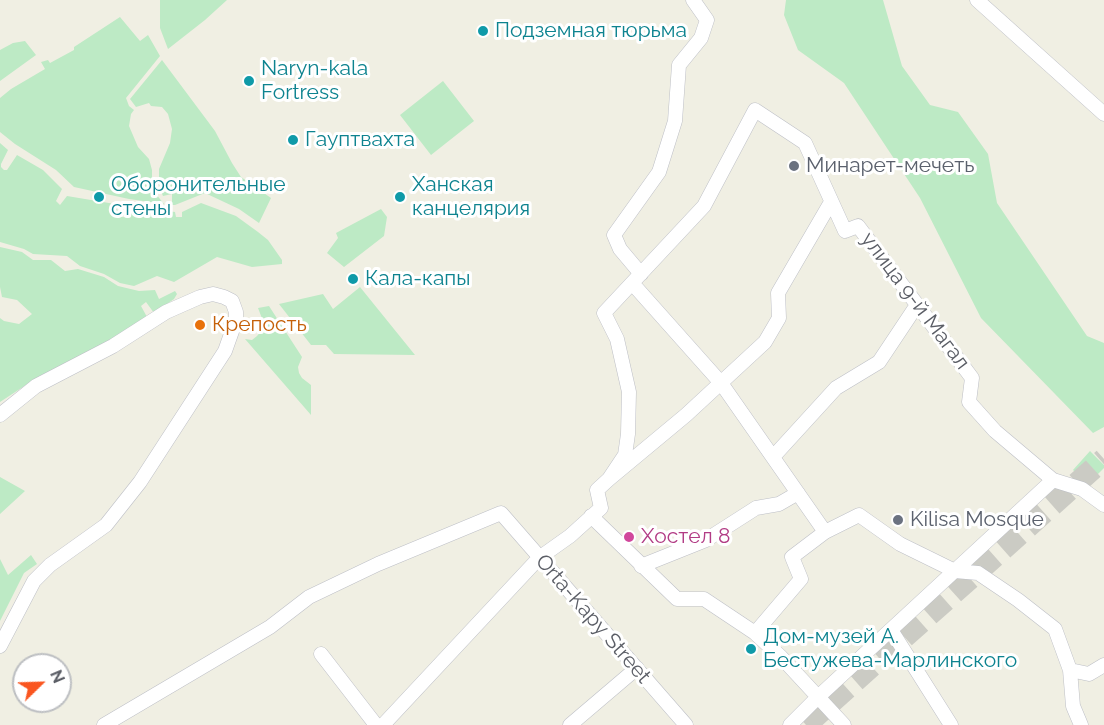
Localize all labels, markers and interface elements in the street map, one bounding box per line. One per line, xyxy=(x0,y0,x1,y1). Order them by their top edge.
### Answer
place label: Подземная тюрьма xyxy=(495,18,687,44)
marker: Подземная тюрьма xyxy=(476,24,490,38)
place label: Naryn-kala Fortress xyxy=(261,56,368,106)
marker: Naryn-kala Fortress xyxy=(242,74,256,88)
place label: Гауптвахта xyxy=(305,127,415,153)
marker: Гауптвахта xyxy=(286,133,300,147)
place label: Минарет-мечеть xyxy=(806,153,974,179)
marker: Минарет-мечеть xyxy=(787,159,801,173)
place label: Оборонительные стены xyxy=(111,172,286,222)
place label: Ханская канцелярия xyxy=(412,172,530,222)
marker: Оборонительные стены xyxy=(92,190,106,204)
marker: Ханская канцелярия xyxy=(393,190,407,204)
street label: улица 9-й Магал xyxy=(855,227,975,375)
place label: Кала-капы xyxy=(365,266,471,292)
marker: Кала-капы xyxy=(346,272,360,286)
place label: Крепость xyxy=(212,312,307,338)
marker: Крепость xyxy=(193,318,207,332)
place label: Kilisa Mosque xyxy=(910,507,1044,533)
marker: Kilisa Mosque xyxy=(891,513,905,527)
place label: Хостел 8 xyxy=(641,524,730,550)
marker: Хостел 8 xyxy=(622,530,636,544)
street label: Orta-Kapy Street xyxy=(530,549,656,689)
place label: Дом-музей А. Бестужева-Марлинского xyxy=(763,624,1017,674)
marker: Дом-музей А. Бестужева-Марлинского xyxy=(744,642,758,656)
north arrow xyxy=(12,653,72,713)
text: N xyxy=(46,667,68,686)

